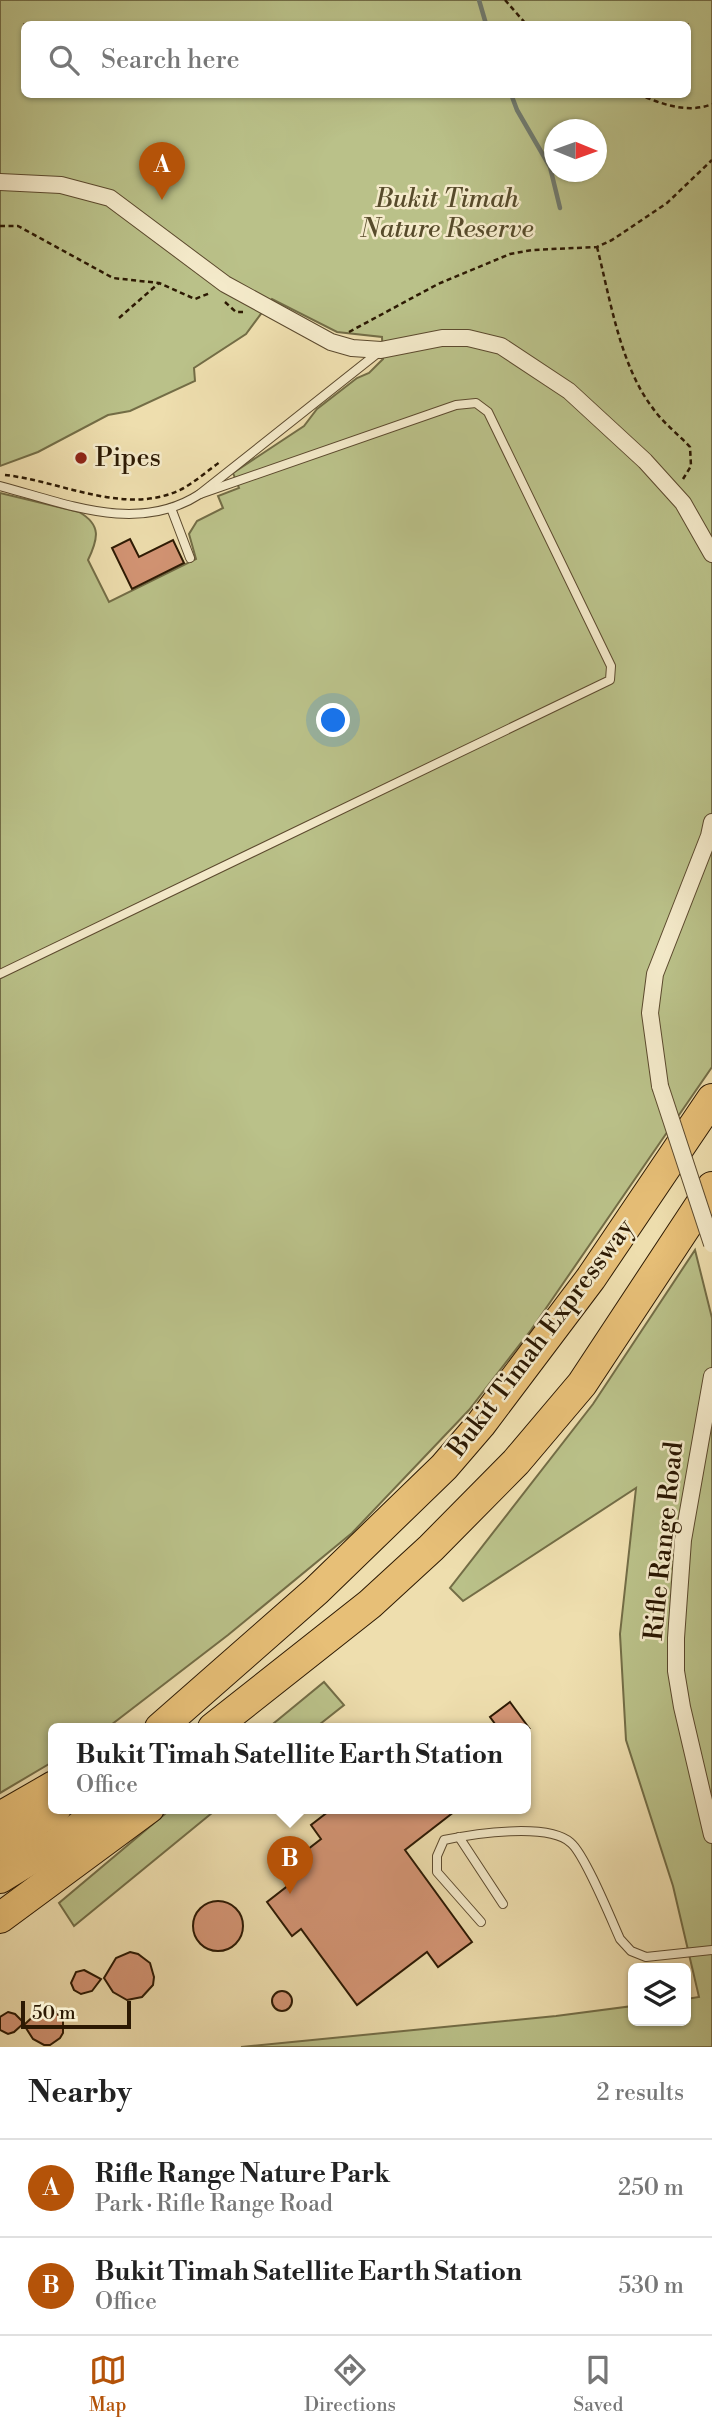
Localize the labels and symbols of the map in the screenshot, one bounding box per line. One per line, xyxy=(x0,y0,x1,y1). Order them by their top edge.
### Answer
north arrow xyxy=(544,119,607,182)
pin: A xyxy=(139,142,185,200)
park label: Bukit Timah Nature Reserve xyxy=(359,183,534,245)
place label: Pipes xyxy=(95,442,161,474)
marker: Pipes xyxy=(73,450,89,466)
your location xyxy=(316,703,350,737)
street label: Bukit Timah Expressway xyxy=(440,1212,641,1464)
street label: Rifle Range Road xyxy=(638,1440,690,1642)
pin: B xyxy=(267,1836,313,1894)
scale bar xyxy=(21,1998,131,2030)

